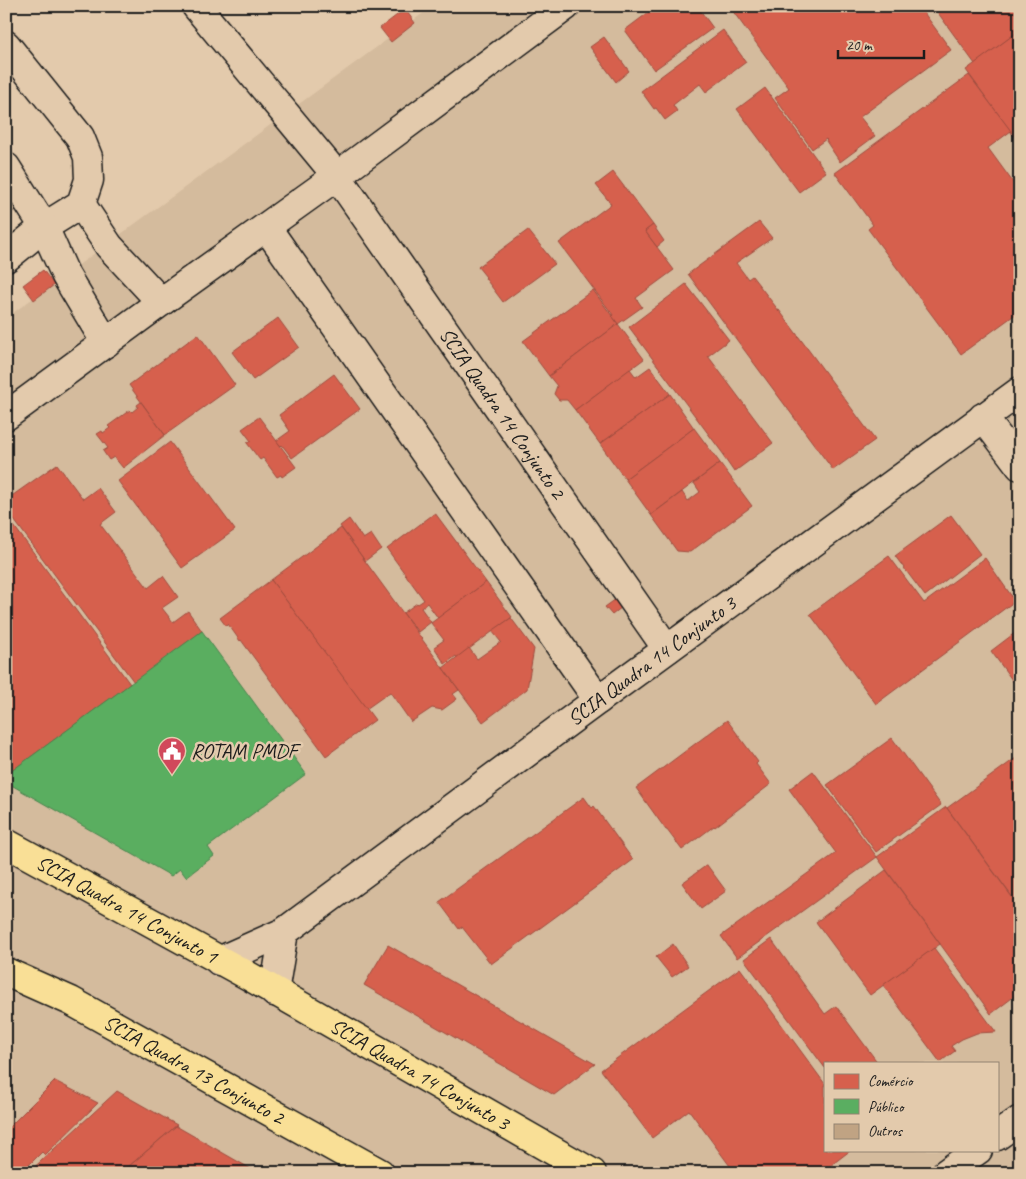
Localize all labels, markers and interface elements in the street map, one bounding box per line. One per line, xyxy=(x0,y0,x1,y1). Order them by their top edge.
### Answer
scale bar xyxy=(838,28,925,60)
text: 20 m xyxy=(846,36,873,55)
street label: SCIA Quadra 14 Conjunto 2 xyxy=(434,323,572,505)
street label: SCIA Quadra 14 Conjunto 3 xyxy=(562,589,742,731)
public building icon: ROTAM PMDF xyxy=(157,736,187,775)
place label: ROTAM PMDF xyxy=(191,738,302,764)
street label: SCIA Quadra 14 Conjunto 1 xyxy=(32,849,224,970)
street label: SCIA Quadra 13 Conjunto 2 xyxy=(99,1009,290,1131)
street label: SCIA Quadra 14 Conjunto 3 xyxy=(325,1012,516,1137)
legend xyxy=(824,1062,998,1152)
text: Comércio xyxy=(868,1072,914,1091)
text: Público xyxy=(868,1098,905,1117)
text: Outros xyxy=(868,1122,904,1141)

